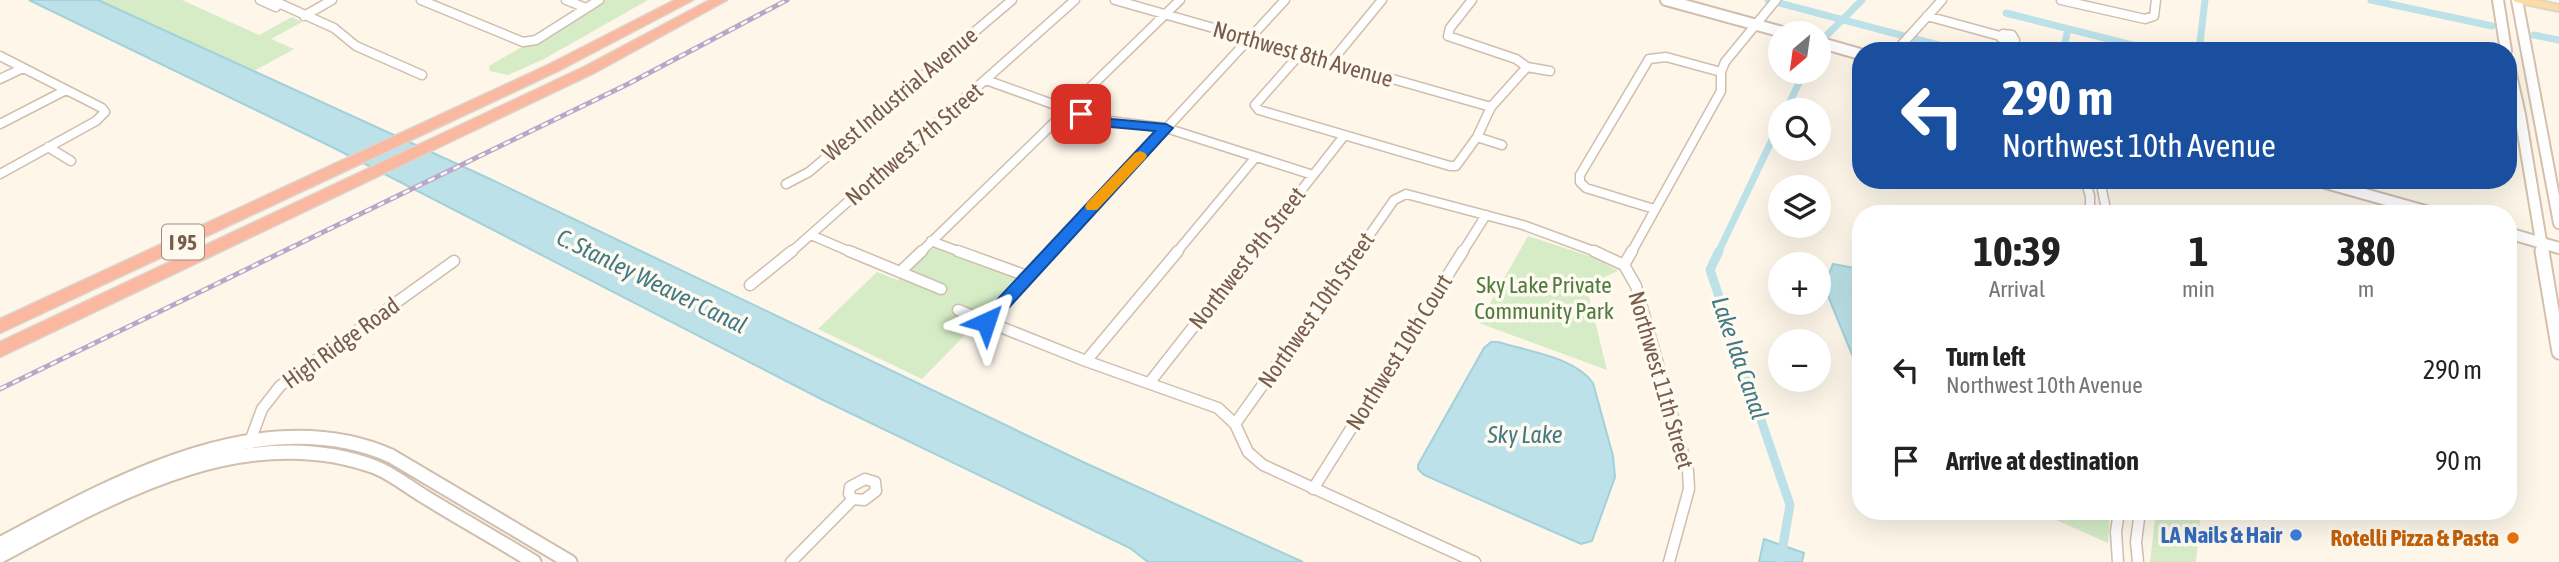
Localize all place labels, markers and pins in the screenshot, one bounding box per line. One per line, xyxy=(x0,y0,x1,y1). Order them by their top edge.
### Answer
pin xyxy=(1051,84,1111,144)
place label: LA Nails & Hair xyxy=(2161,522,2283,548)
place label: Rotelli Pizza & Pasta xyxy=(2330,525,2499,551)
marker: LA Nails & Hair xyxy=(2288,527,2304,543)
marker: Rotelli Pizza & Pasta xyxy=(2505,530,2521,546)

